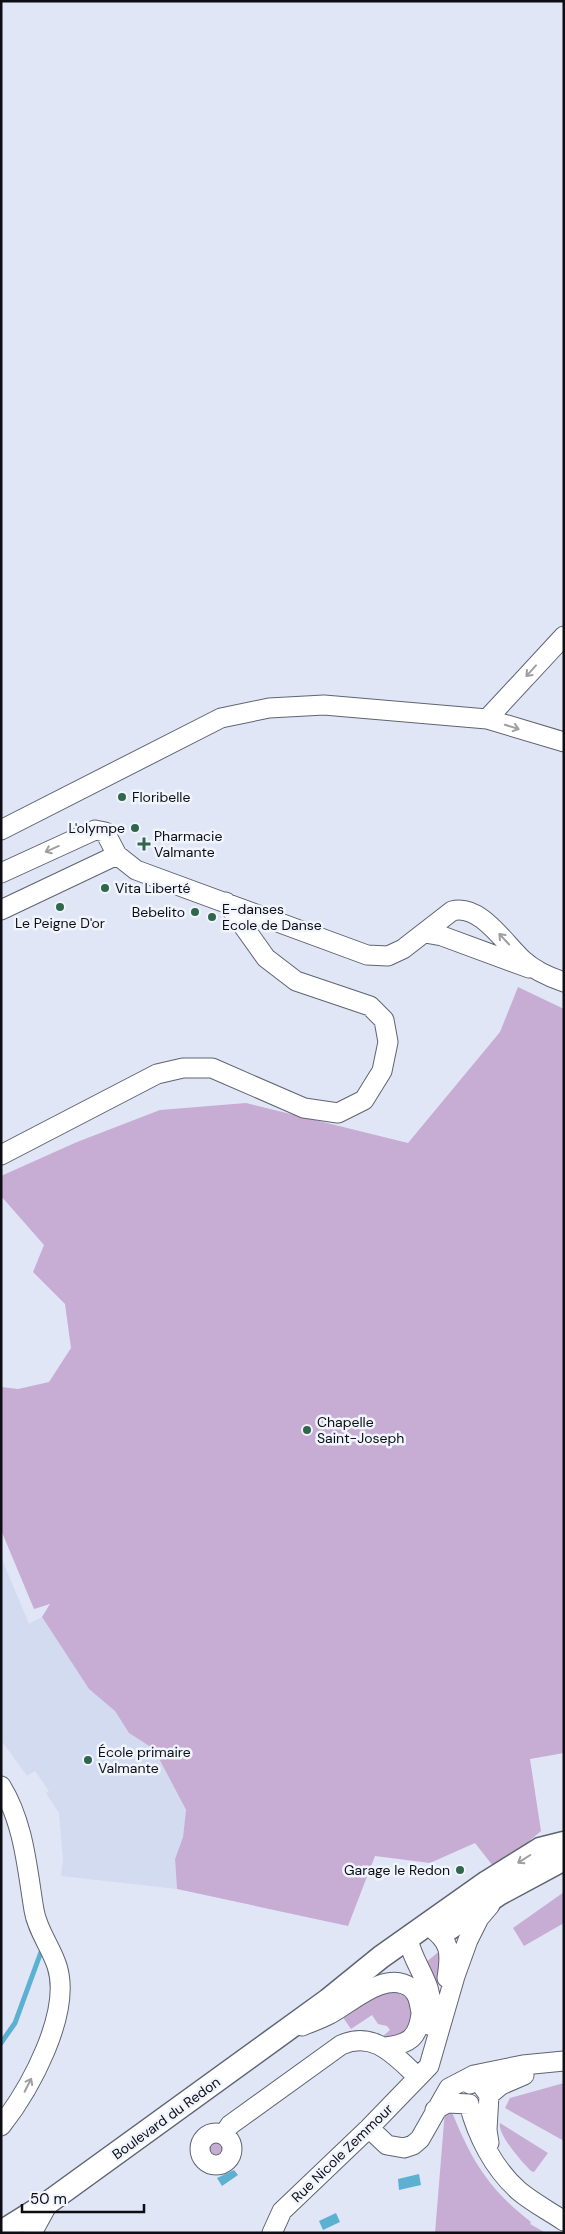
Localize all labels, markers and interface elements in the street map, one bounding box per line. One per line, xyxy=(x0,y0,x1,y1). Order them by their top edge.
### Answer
one-way arrow xyxy=(525,665,537,678)
one-way arrow xyxy=(504,723,520,733)
place label: Floribelle xyxy=(132,788,190,806)
marker: Floribelle xyxy=(116,791,128,803)
place label: L'olympe xyxy=(68,819,125,837)
marker: L'olympe xyxy=(129,822,141,834)
place label: Pharmacie Valmante xyxy=(154,827,222,861)
marker: Pharmacie Valmante xyxy=(138,838,150,850)
one-way arrow xyxy=(45,845,60,855)
place label: Vita Liberté xyxy=(115,879,190,897)
marker: Vita Liberté xyxy=(99,882,111,894)
place label: E-danses Ecole de Danse xyxy=(222,900,322,934)
marker: Le Peigne D'or xyxy=(54,901,66,913)
place label: Bebelito xyxy=(132,903,185,921)
marker: Bebelito xyxy=(189,906,201,918)
marker: E-danses Ecole de Danse xyxy=(206,911,218,923)
place label: Le Peigne D'or xyxy=(15,914,105,932)
one-way arrow xyxy=(498,933,510,945)
place label: Chapelle Saint-Joseph xyxy=(317,1413,404,1447)
marker: Chapelle Saint-Joseph xyxy=(301,1424,313,1436)
place label: École primaire Valmante xyxy=(98,1743,191,1777)
marker: École primaire Valmante xyxy=(82,1754,94,1766)
one-way arrow xyxy=(517,1855,531,1865)
place label: Garage le Redon xyxy=(344,1861,450,1879)
marker: Garage le Redon xyxy=(454,1864,466,1876)
street label: Boulevard du Redon xyxy=(108,2073,224,2163)
one-way arrow xyxy=(24,2078,33,2093)
street label: Rue Nicole Zemmour xyxy=(288,2100,396,2206)
scale bar xyxy=(22,2182,145,2214)
text: 50 m xyxy=(30,2189,67,2209)

